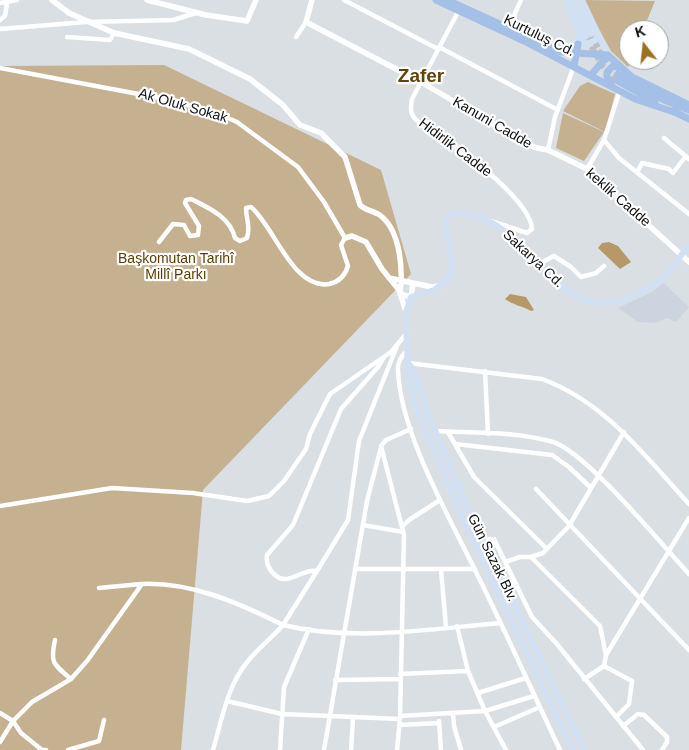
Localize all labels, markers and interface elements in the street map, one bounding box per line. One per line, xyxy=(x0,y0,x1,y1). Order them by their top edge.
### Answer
street label: Kurtuluş Cd. xyxy=(501,12,577,60)
north arrow xyxy=(619,20,669,70)
text: K xyxy=(633,22,647,41)
district label: Zafer xyxy=(398,66,444,88)
street label: Ak Oluk Sokak xyxy=(137,85,229,127)
street label: Kanuni Cadde xyxy=(449,94,535,152)
street label: Hidirlik Cadde xyxy=(415,115,495,181)
street label: keklik Cadde xyxy=(582,165,654,231)
street label: Sakarya Cd. xyxy=(499,227,567,291)
park label: Başkomutan Tarihî Millî Parkı xyxy=(118,251,234,284)
street label: Gün Sazak Blv. xyxy=(464,511,520,605)

